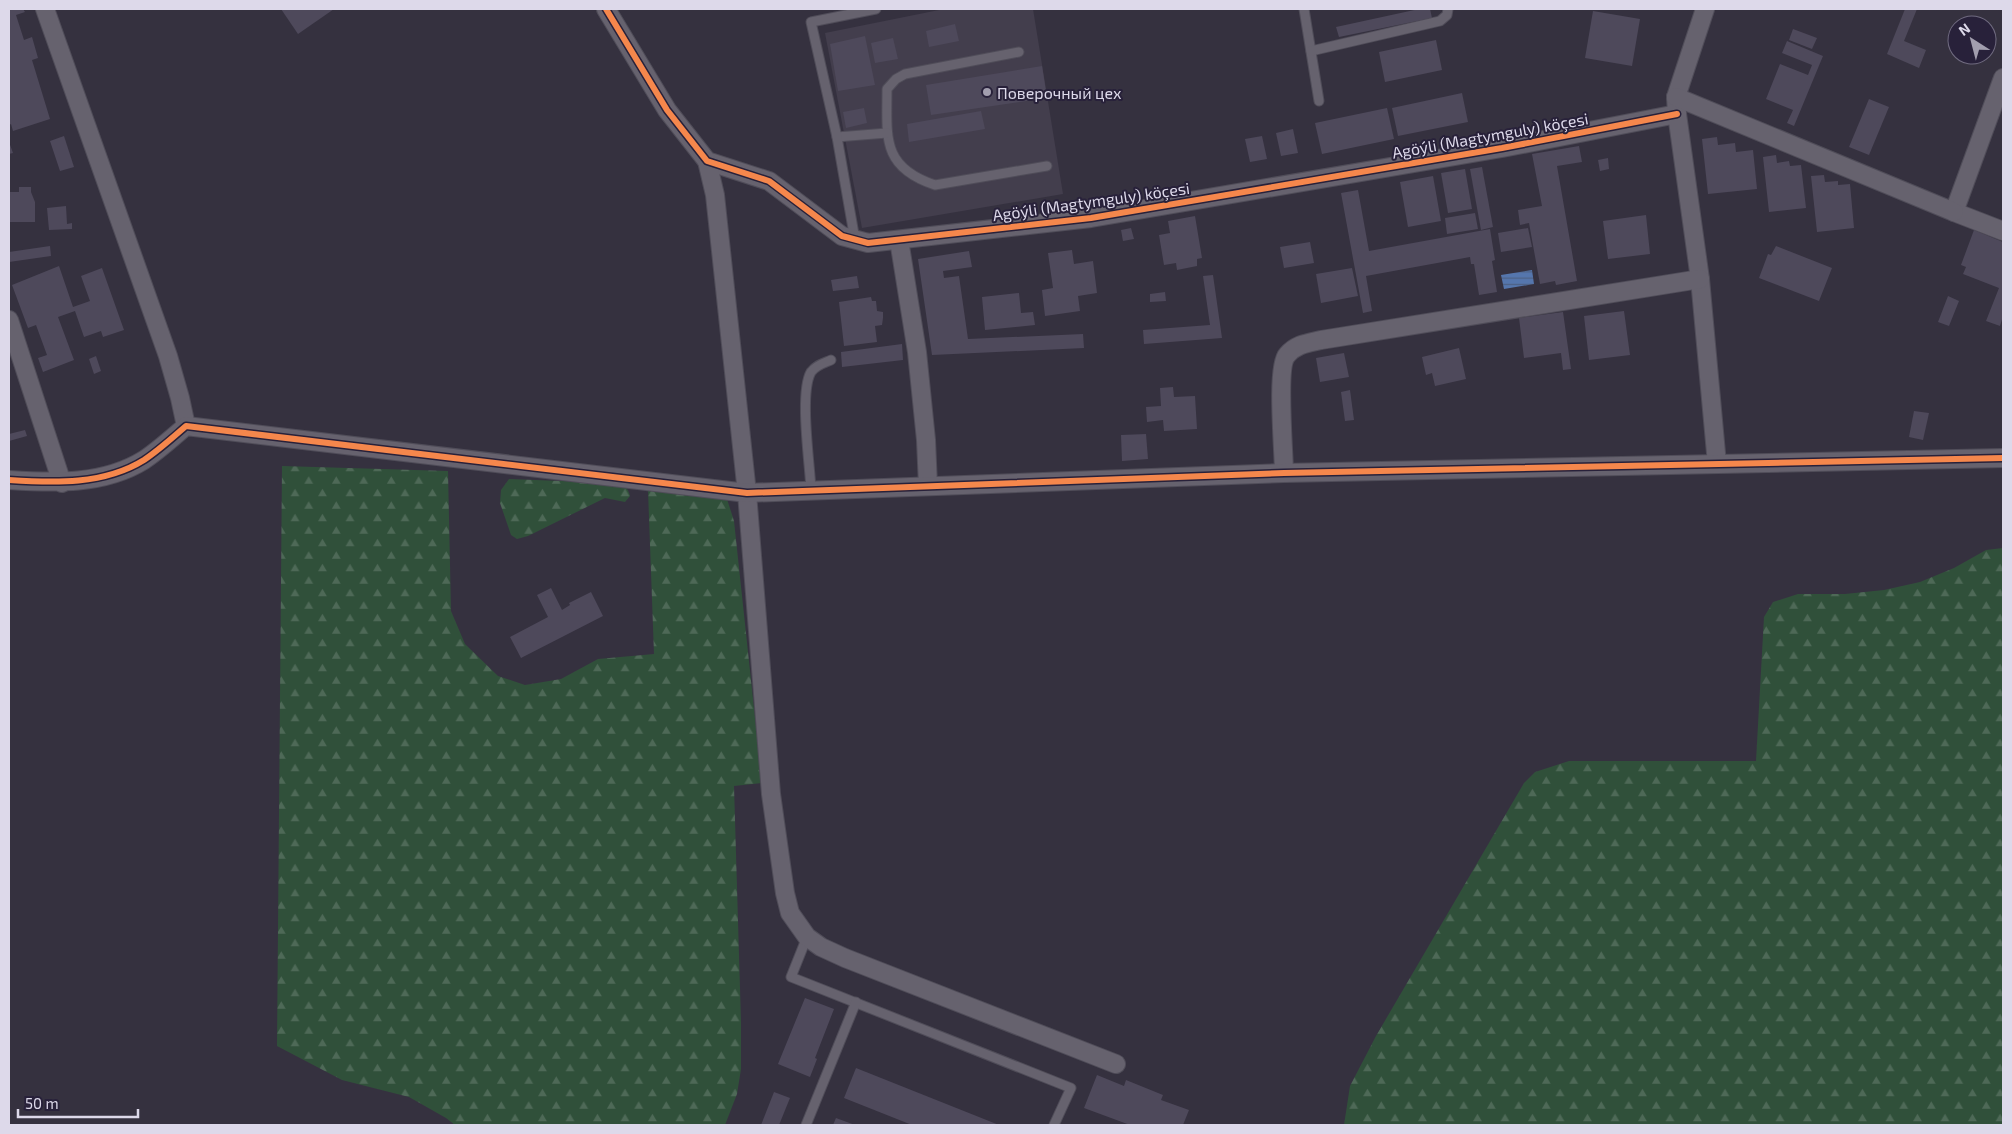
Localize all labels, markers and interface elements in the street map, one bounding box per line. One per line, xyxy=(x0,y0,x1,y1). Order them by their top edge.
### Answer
north arrow xyxy=(1947,15,1997,65)
text: N xyxy=(1955,19,1973,39)
place label: Поверочный цех xyxy=(997,83,1122,102)
marker: Поверочный цех xyxy=(981,86,993,98)
street label: Agöýli (Magtymguly) köçesi xyxy=(1390,108,1590,163)
street label: Agöýli (Magtymguly) köçesi xyxy=(991,178,1191,225)
scale bar xyxy=(18,1086,138,1118)
text: 50 m xyxy=(25,1094,59,1112)

